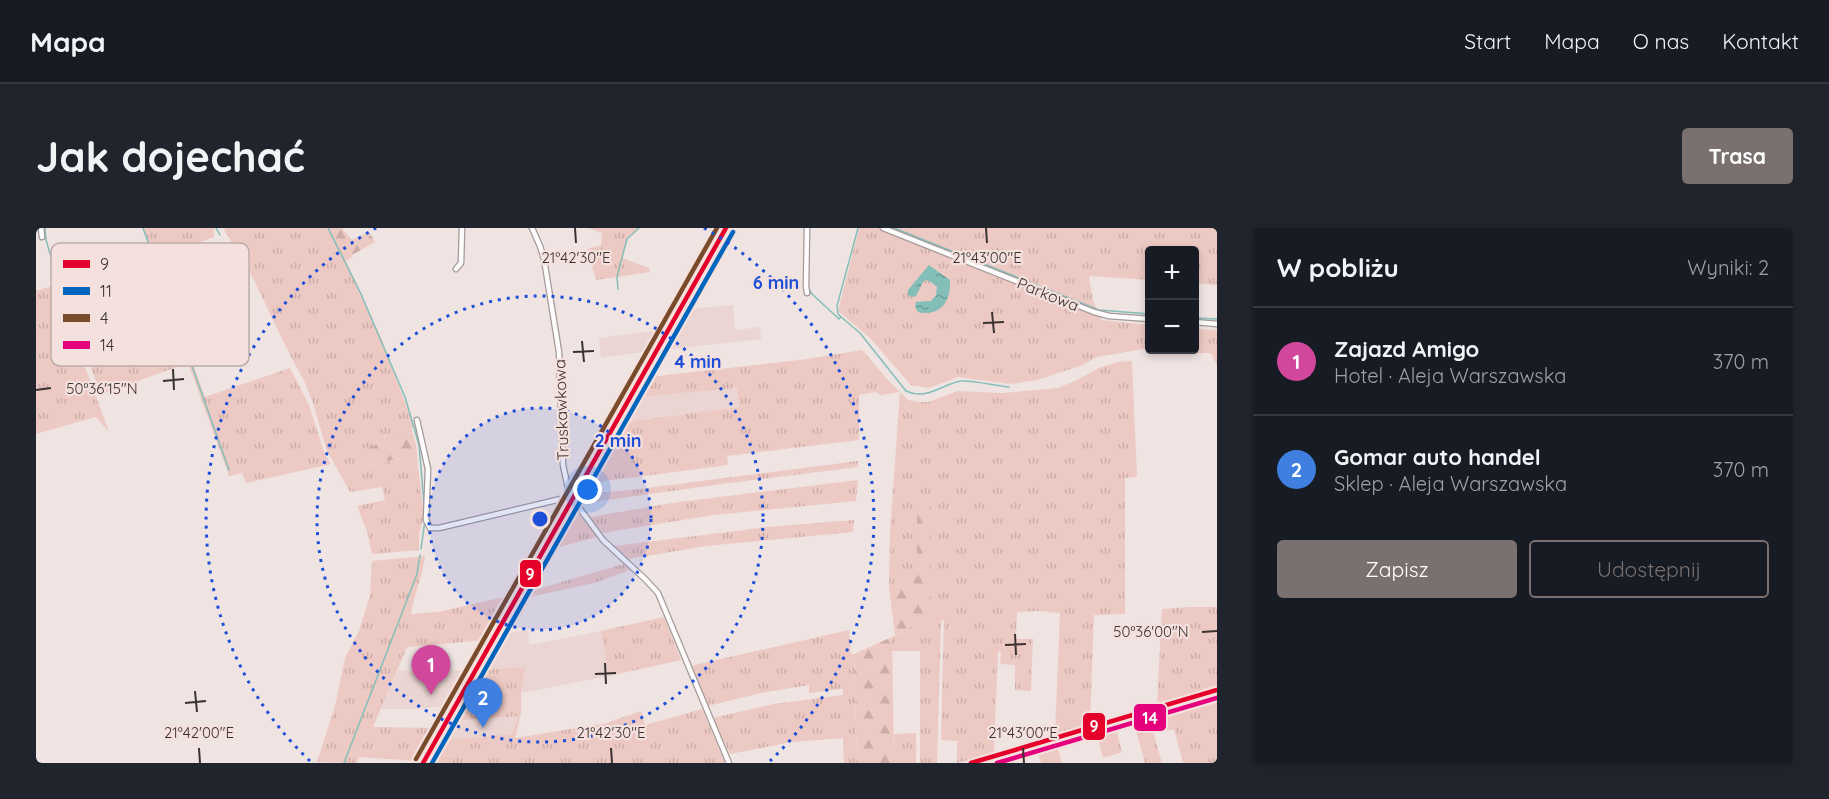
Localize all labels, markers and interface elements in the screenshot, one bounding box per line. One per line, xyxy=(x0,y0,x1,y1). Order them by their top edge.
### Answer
text: Mapa xyxy=(30,24,106,59)
text: Start xyxy=(1464,28,1511,54)
text: Mapa xyxy=(1544,28,1600,54)
text: O nas xyxy=(1633,28,1689,54)
text: Kontakt xyxy=(1722,28,1799,54)
button: Trasa xyxy=(1682,128,1793,184)
text: Jak dojechać xyxy=(36,130,305,183)
legend xyxy=(51,243,249,366)
map controls xyxy=(1145,246,1199,354)
button: + xyxy=(1145,246,1199,300)
text: 21°42'30"E xyxy=(541,248,611,267)
text: 21°43'00"E xyxy=(952,248,1022,267)
text: W pobliżu xyxy=(1277,251,1399,284)
text: 9 xyxy=(100,254,109,274)
text: Wyniki: 2 xyxy=(1687,255,1769,280)
text: 6 min xyxy=(753,271,799,294)
street label: Parkowa xyxy=(1014,273,1082,315)
text: 11 xyxy=(100,281,112,301)
button: − xyxy=(1145,300,1199,354)
text: 4 xyxy=(100,308,108,328)
text: 14 xyxy=(100,335,114,355)
text: Zajazd Amigo xyxy=(1334,335,1479,363)
text: 1 xyxy=(1293,349,1300,374)
text: 370 m xyxy=(1713,349,1769,374)
text: 4 min xyxy=(674,350,722,373)
street label: Truskawkowa xyxy=(549,359,573,461)
text: Hotel · Aleja Warszawska xyxy=(1334,363,1566,388)
text: 50°36'15"N xyxy=(66,379,138,398)
text: 2 min xyxy=(595,429,641,452)
text: Gomar auto handel xyxy=(1334,443,1541,471)
text: 2 xyxy=(1291,457,1302,482)
text: 370 m xyxy=(1713,457,1769,482)
text: Sklep · Aleja Warszawska xyxy=(1334,471,1567,496)
your location xyxy=(573,475,602,504)
centre of rings xyxy=(530,509,550,529)
button: Zapisz xyxy=(1277,540,1517,598)
button: Udostępnij xyxy=(1529,540,1769,598)
line badge: 9 xyxy=(519,559,542,588)
text: 9 xyxy=(525,564,535,584)
text: 50°36'00"N xyxy=(1113,622,1189,641)
pin: 1 xyxy=(412,646,450,695)
pin: 2 xyxy=(464,678,502,728)
line badge: 14 xyxy=(1133,703,1167,732)
text: 14 xyxy=(1142,708,1158,728)
line badge: 9 xyxy=(1082,712,1106,741)
text: 9 xyxy=(1089,716,1099,736)
text: 21°42'00"E xyxy=(164,723,234,742)
text: 21°42'30"E xyxy=(576,723,646,742)
text: 21°43'00"E xyxy=(988,723,1058,742)

